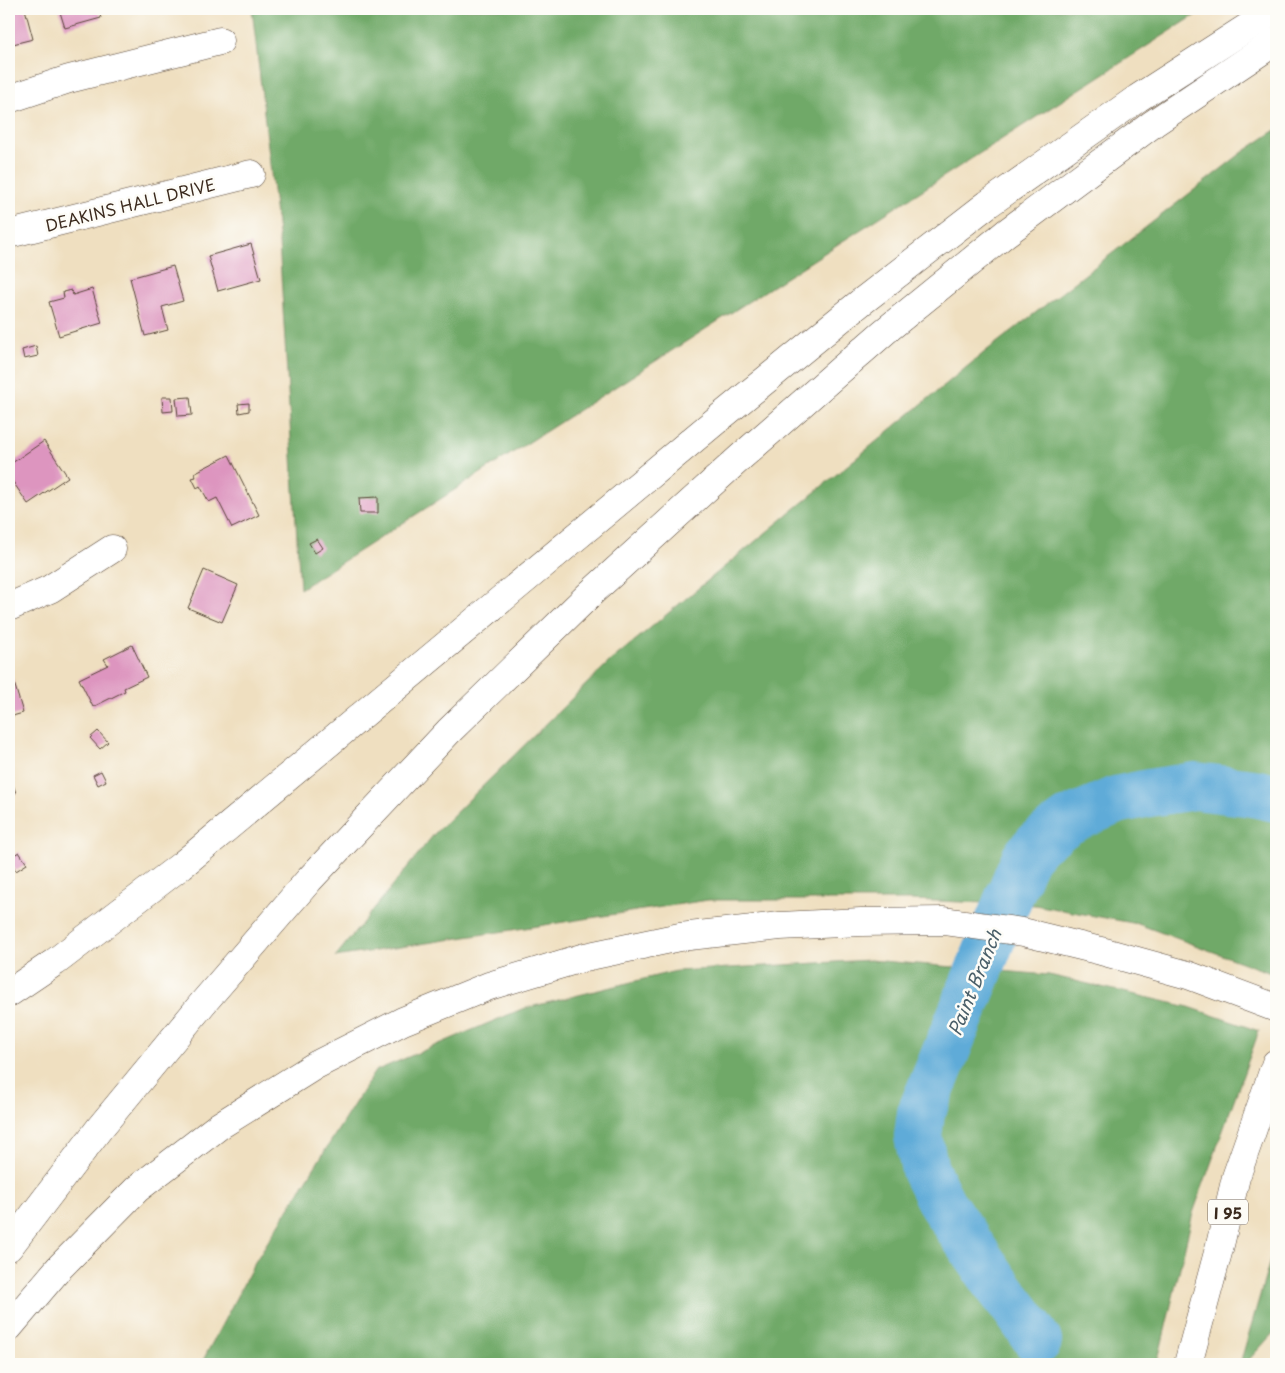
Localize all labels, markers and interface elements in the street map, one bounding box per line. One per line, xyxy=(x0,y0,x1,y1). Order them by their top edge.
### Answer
street label: DEAKINS HALL DRIVE xyxy=(43,171,217,237)
water label: Paint Branch xyxy=(940,924,1008,1039)
road number: I 95 xyxy=(1208,1200,1248,1224)

